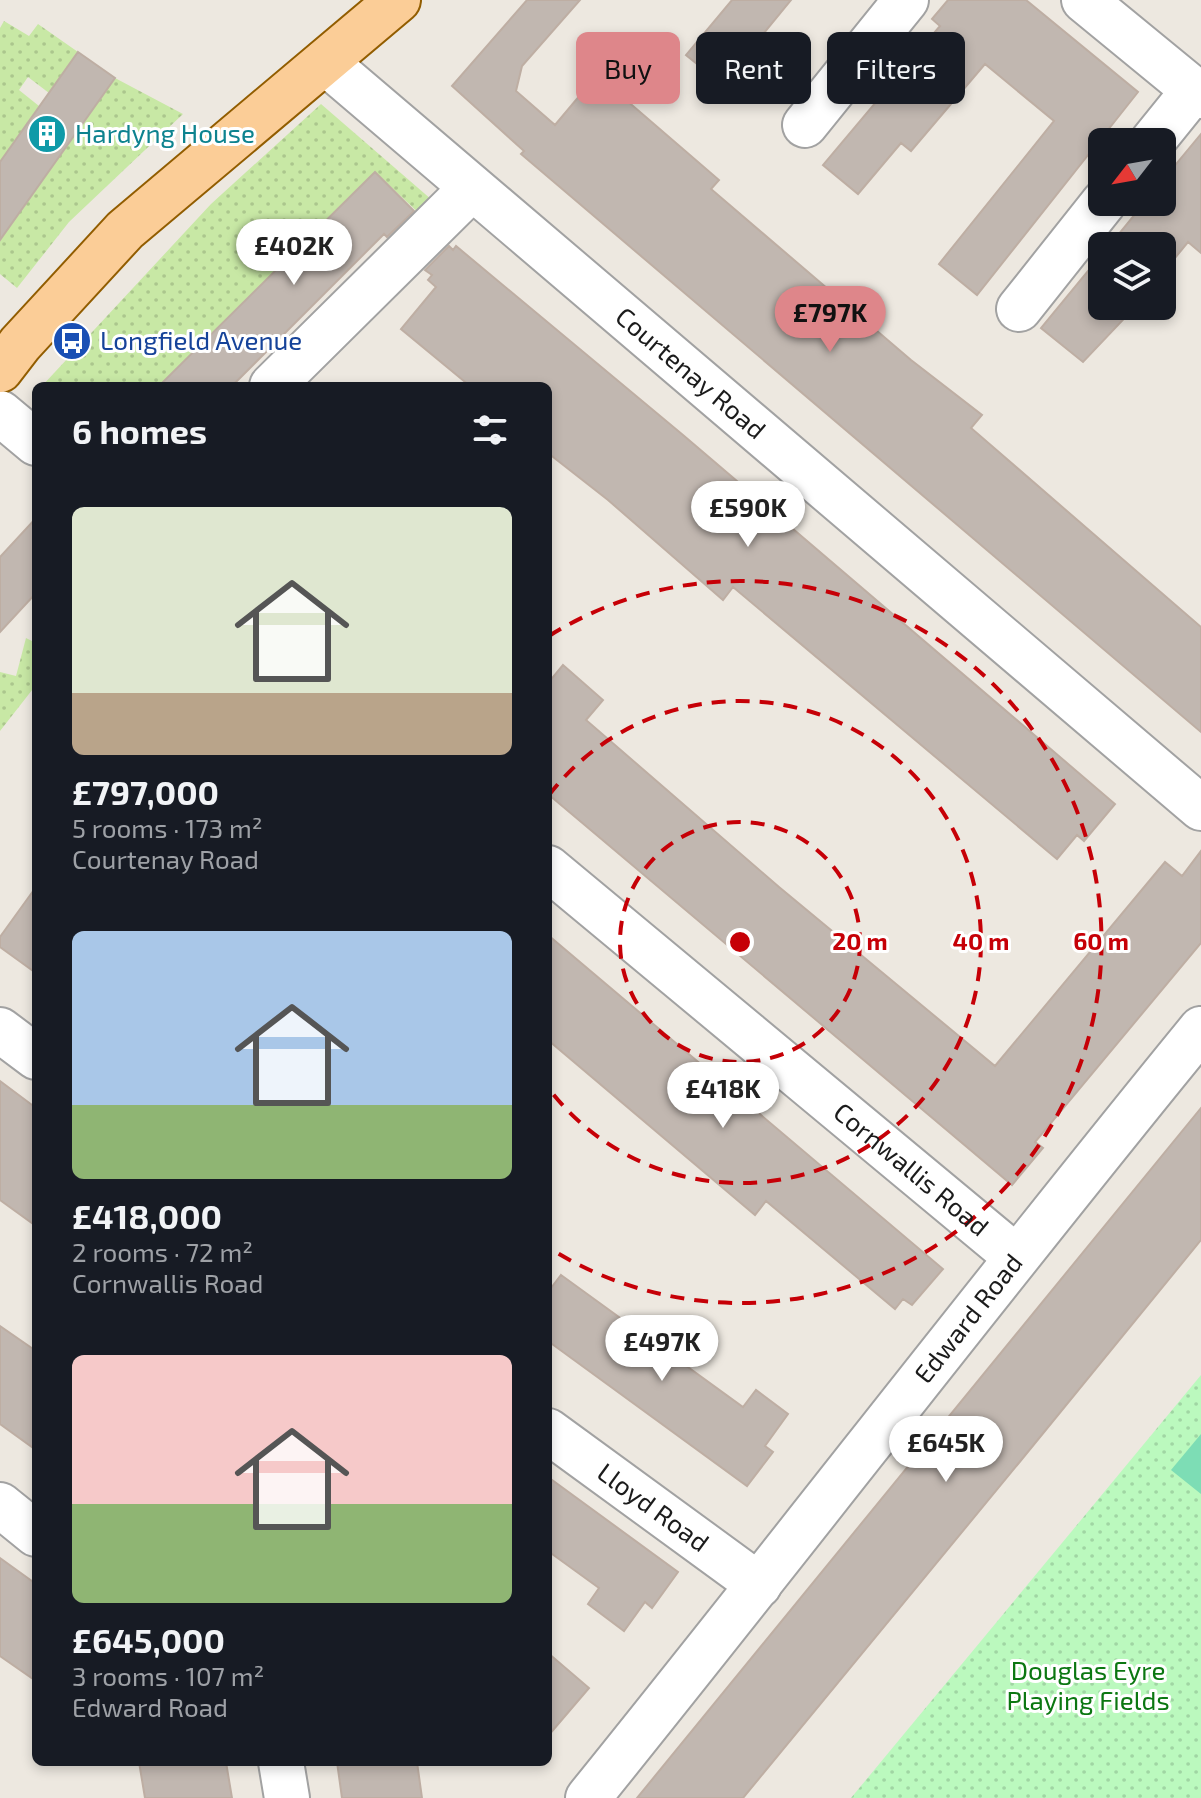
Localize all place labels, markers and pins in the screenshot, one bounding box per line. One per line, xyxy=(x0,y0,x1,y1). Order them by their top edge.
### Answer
building icon: Hardyng House xyxy=(26,113,68,155)
place label: Hardyng House xyxy=(75,117,255,148)
pin: £402K xyxy=(238,219,350,287)
pin: £797K xyxy=(774,286,886,354)
bus stop icon: Longfield Avenue xyxy=(51,320,93,362)
place label: Longfield Avenue xyxy=(100,324,302,355)
pin: £590K xyxy=(692,481,804,549)
centre of rings xyxy=(726,928,754,956)
pin: £418K xyxy=(667,1062,779,1130)
pin: £497K xyxy=(606,1315,718,1383)
pin: £645K xyxy=(890,1416,1002,1484)

